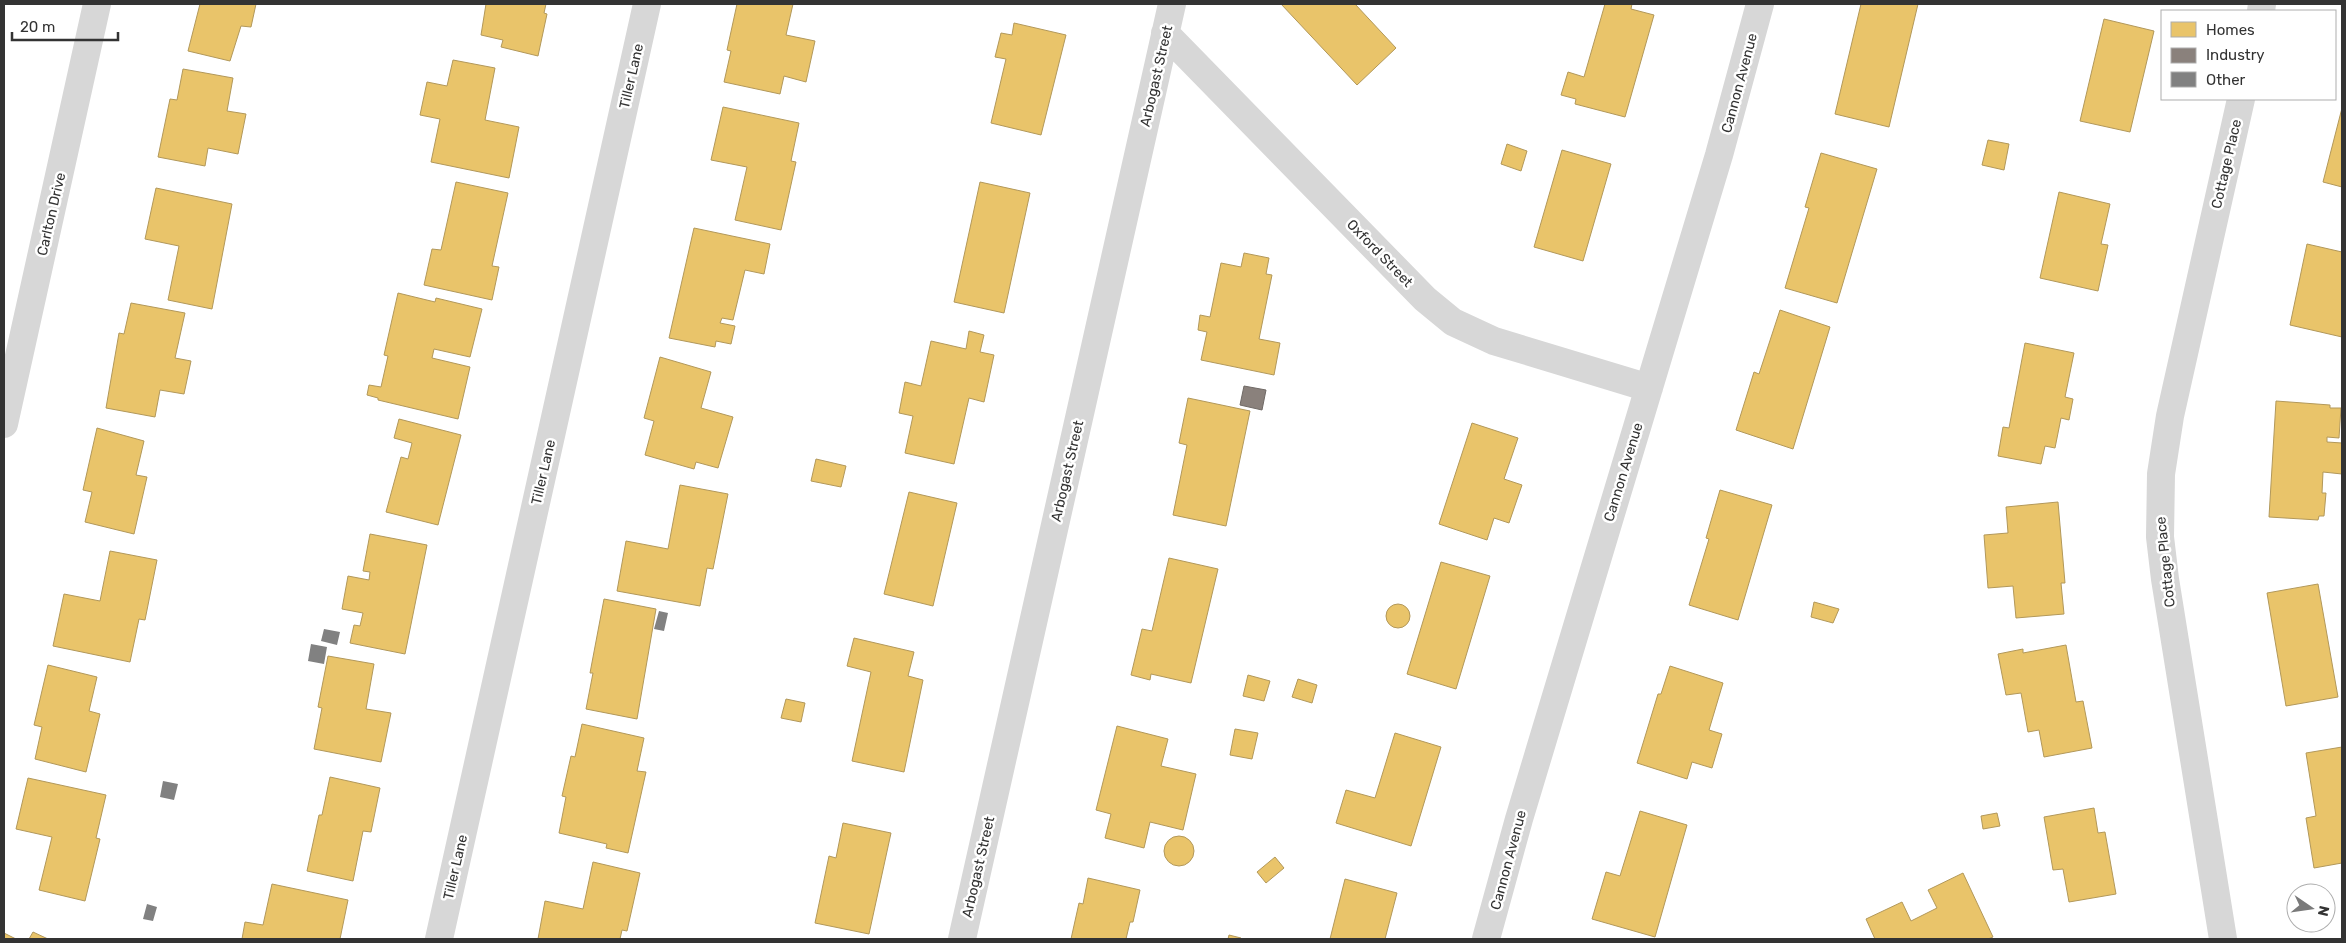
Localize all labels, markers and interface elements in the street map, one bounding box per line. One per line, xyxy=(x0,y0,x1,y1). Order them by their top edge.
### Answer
scale bar xyxy=(12,10,119,42)
legend xyxy=(2161,10,2336,100)
text: 20 m xyxy=(20,18,55,36)
text: Homes xyxy=(2206,21,2255,39)
street label: Arbogast Street xyxy=(1137,23,1177,129)
street label: Cannon Avenue xyxy=(1718,31,1761,135)
street label: Tiller Lane xyxy=(616,42,647,110)
text: Industry xyxy=(2206,46,2265,64)
text: Other xyxy=(2206,71,2246,89)
street label: Cottage Place xyxy=(2208,118,2245,211)
street label: Carlton Drive xyxy=(34,171,69,257)
street label: Oxford Street xyxy=(1343,216,1417,291)
street label: Arbogast Street xyxy=(1048,418,1088,524)
street label: Cannon Avenue xyxy=(1600,420,1647,524)
street label: Tiller Lane xyxy=(528,438,559,506)
street label: Cottage Place xyxy=(2152,516,2179,608)
street label: Cannon Avenue xyxy=(1487,808,1530,912)
street label: Arbogast Street xyxy=(959,814,999,920)
street label: Tiller Lane xyxy=(440,833,471,901)
north arrow xyxy=(2286,883,2336,933)
text: N xyxy=(2314,904,2333,918)

